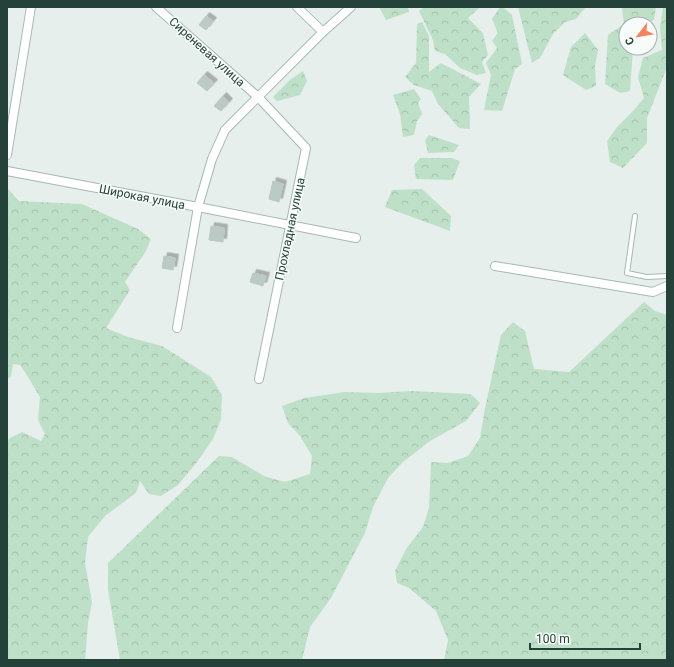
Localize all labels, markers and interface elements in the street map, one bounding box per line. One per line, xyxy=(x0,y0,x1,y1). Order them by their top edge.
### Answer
street label: Сиреневая улица xyxy=(166,14,248,90)
north arrow xyxy=(618,16,658,56)
text: С xyxy=(622,34,637,47)
street label: Прохладная улица xyxy=(272,176,308,282)
street label: Широкая улица xyxy=(98,182,186,212)
scale bar xyxy=(530,625,640,651)
text: 100 m xyxy=(536,632,570,646)

